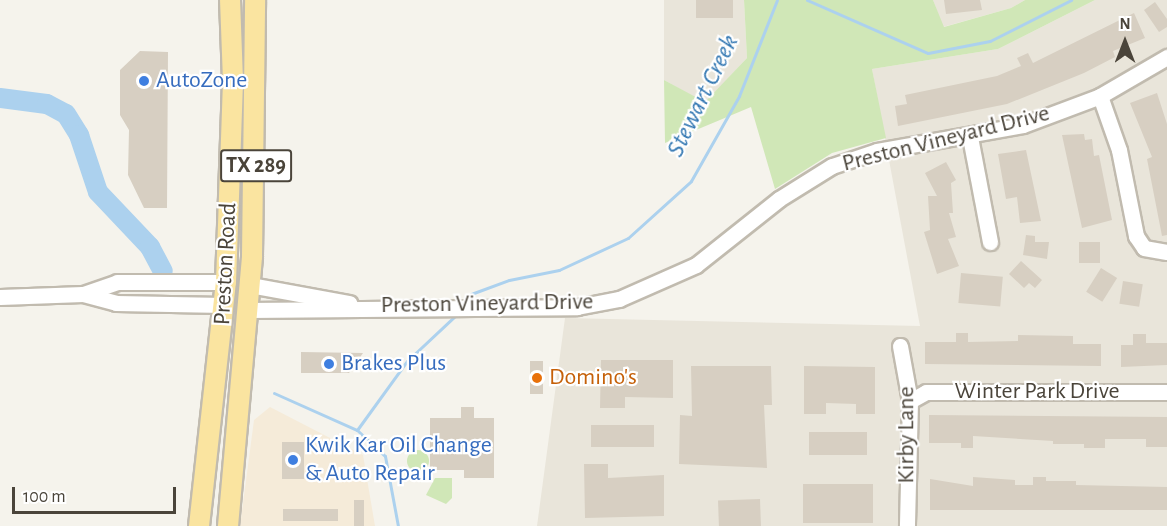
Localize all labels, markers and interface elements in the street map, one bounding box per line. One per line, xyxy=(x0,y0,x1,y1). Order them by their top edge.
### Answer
north arrow xyxy=(1095,12,1155,72)
text: N xyxy=(1119,16,1131,32)
water label: Stewart Creek xyxy=(660,30,746,162)
place label: AutoZone xyxy=(156,67,247,95)
marker: AutoZone xyxy=(137,74,151,88)
street label: Preston Vineyard Drive xyxy=(839,99,1053,179)
road number: TX 289 xyxy=(220,147,292,185)
street label: Preston Road xyxy=(208,202,244,326)
street label: Preston Vineyard Drive xyxy=(380,288,594,320)
place label: Brakes Plus xyxy=(341,350,446,378)
marker: Brakes Plus xyxy=(322,357,336,371)
place label: Domino's xyxy=(549,364,637,392)
marker: Domino's xyxy=(530,371,544,385)
street label: Winter Park Drive xyxy=(954,378,1120,406)
street label: Kirby Lane xyxy=(893,386,921,484)
place label: Kwik Kar Oil Change & Auto Repair xyxy=(305,432,492,488)
marker: Kwik Kar Oil Change & Auto Repair xyxy=(286,453,300,467)
scale bar xyxy=(15,475,178,513)
text: 100 m xyxy=(23,488,66,506)

